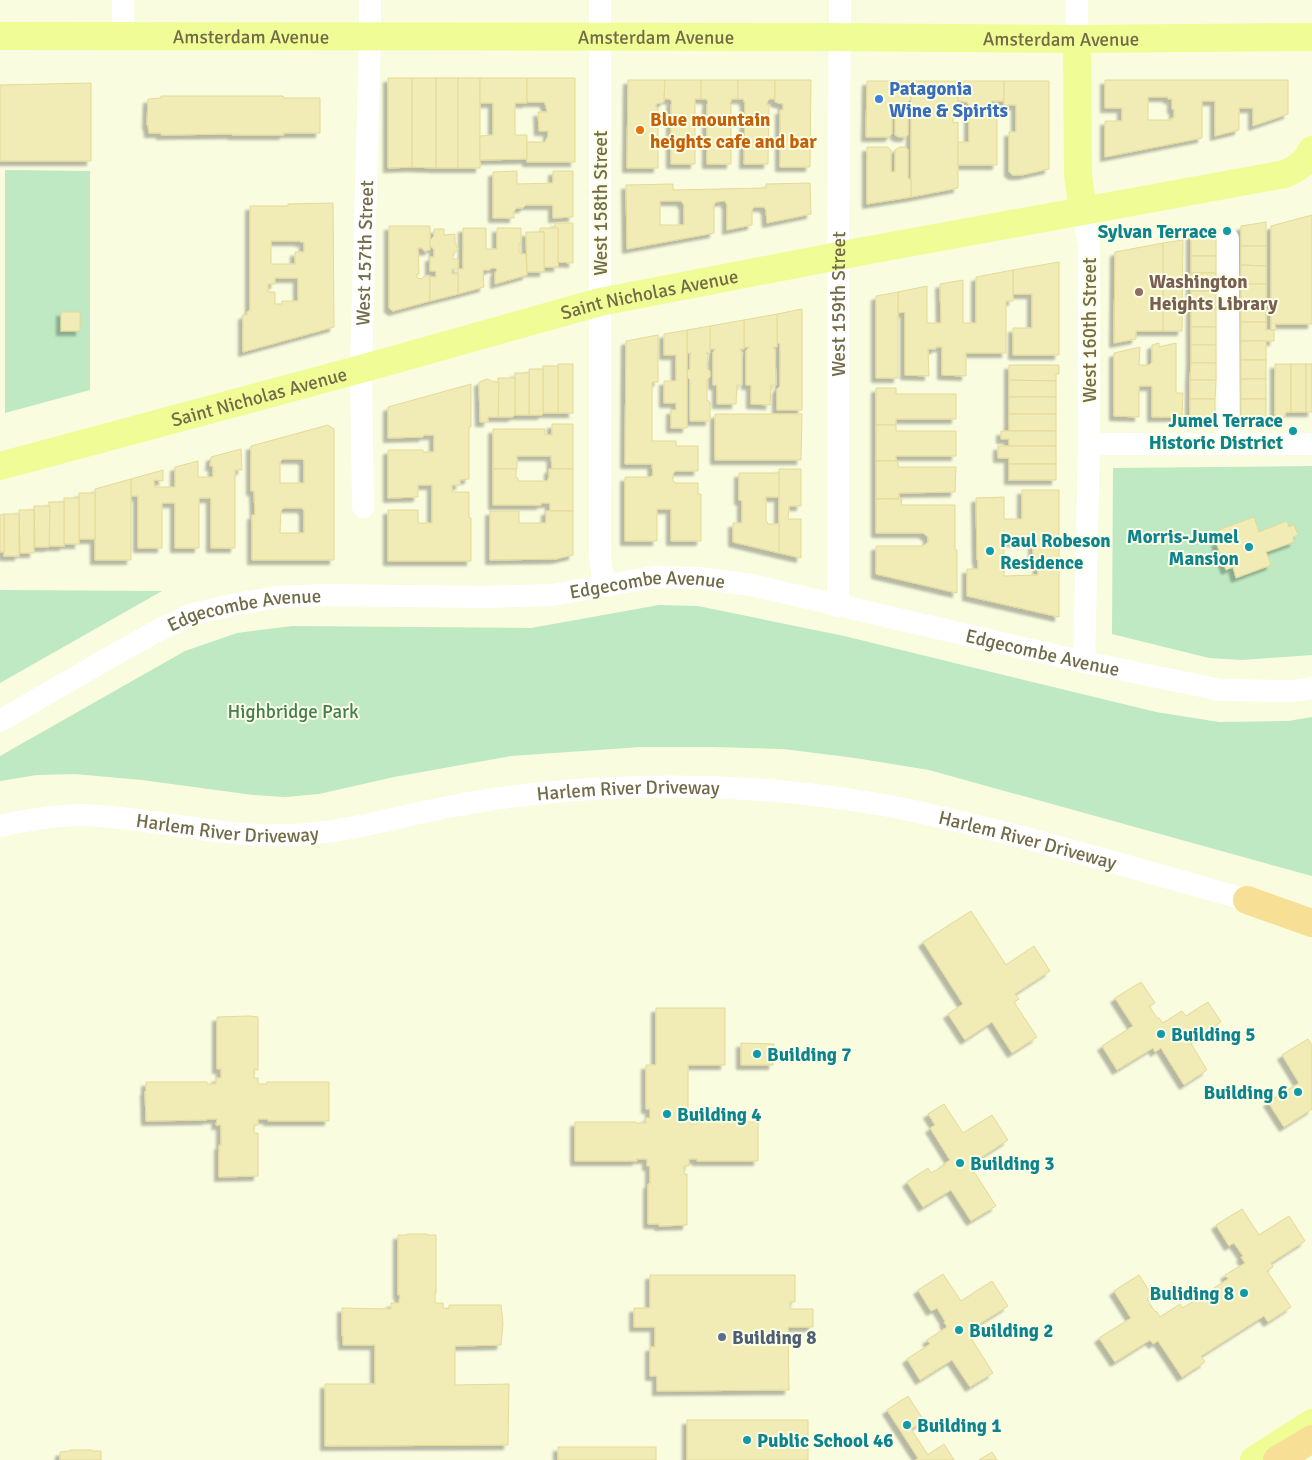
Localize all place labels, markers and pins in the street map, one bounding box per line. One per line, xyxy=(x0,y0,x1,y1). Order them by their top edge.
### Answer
place label: Patagonia Wine & Spirits xyxy=(889,77,1008,123)
marker: Patagonia Wine & Spirits xyxy=(873,93,885,105)
place label: Blue mountain heights cafe and bar xyxy=(650,108,817,154)
marker: Blue mountain heights cafe and bar xyxy=(634,124,646,136)
place label: Sylvan Terrace xyxy=(1098,220,1217,244)
marker: Sylvan Terrace xyxy=(1221,225,1233,237)
place label: Washington Heights Library xyxy=(1149,270,1278,316)
marker: Washington Heights Library xyxy=(1133,286,1145,298)
place label: Jumel Terrace Historic District xyxy=(1149,409,1283,455)
marker: Jumel Terrace Historic District xyxy=(1287,425,1299,437)
place label: Morris-Jumel Mansion xyxy=(1127,525,1239,571)
place label: Paul Robeson Residence xyxy=(1000,529,1111,575)
marker: Morris-Jumel Mansion xyxy=(1243,541,1255,553)
marker: Paul Robeson Residence xyxy=(984,545,996,557)
place label: Building 5 xyxy=(1171,1023,1256,1047)
marker: Building 5 xyxy=(1155,1028,1167,1040)
place label: Building 7 xyxy=(767,1043,852,1067)
marker: Building 7 xyxy=(751,1048,763,1060)
place label: Building 6 xyxy=(1204,1081,1288,1105)
marker: Building 6 xyxy=(1292,1086,1304,1098)
place label: Building 4 xyxy=(677,1103,762,1127)
marker: Building 4 xyxy=(661,1108,673,1120)
place label: Building 3 xyxy=(970,1152,1055,1176)
marker: Building 3 xyxy=(954,1157,966,1169)
place label: Buliding 8 xyxy=(1150,1282,1234,1306)
marker: Buliding 8 xyxy=(1238,1287,1250,1299)
place label: Building 2 xyxy=(969,1319,1054,1343)
marker: Building 2 xyxy=(953,1324,965,1336)
place label: Building 8 xyxy=(732,1326,817,1350)
marker: Building 8 xyxy=(716,1331,728,1343)
place label: Building 1 xyxy=(917,1414,1002,1438)
marker: Building 1 xyxy=(901,1419,913,1431)
place label: Public School 46 xyxy=(757,1429,894,1453)
marker: Public School 46 xyxy=(741,1434,753,1446)

